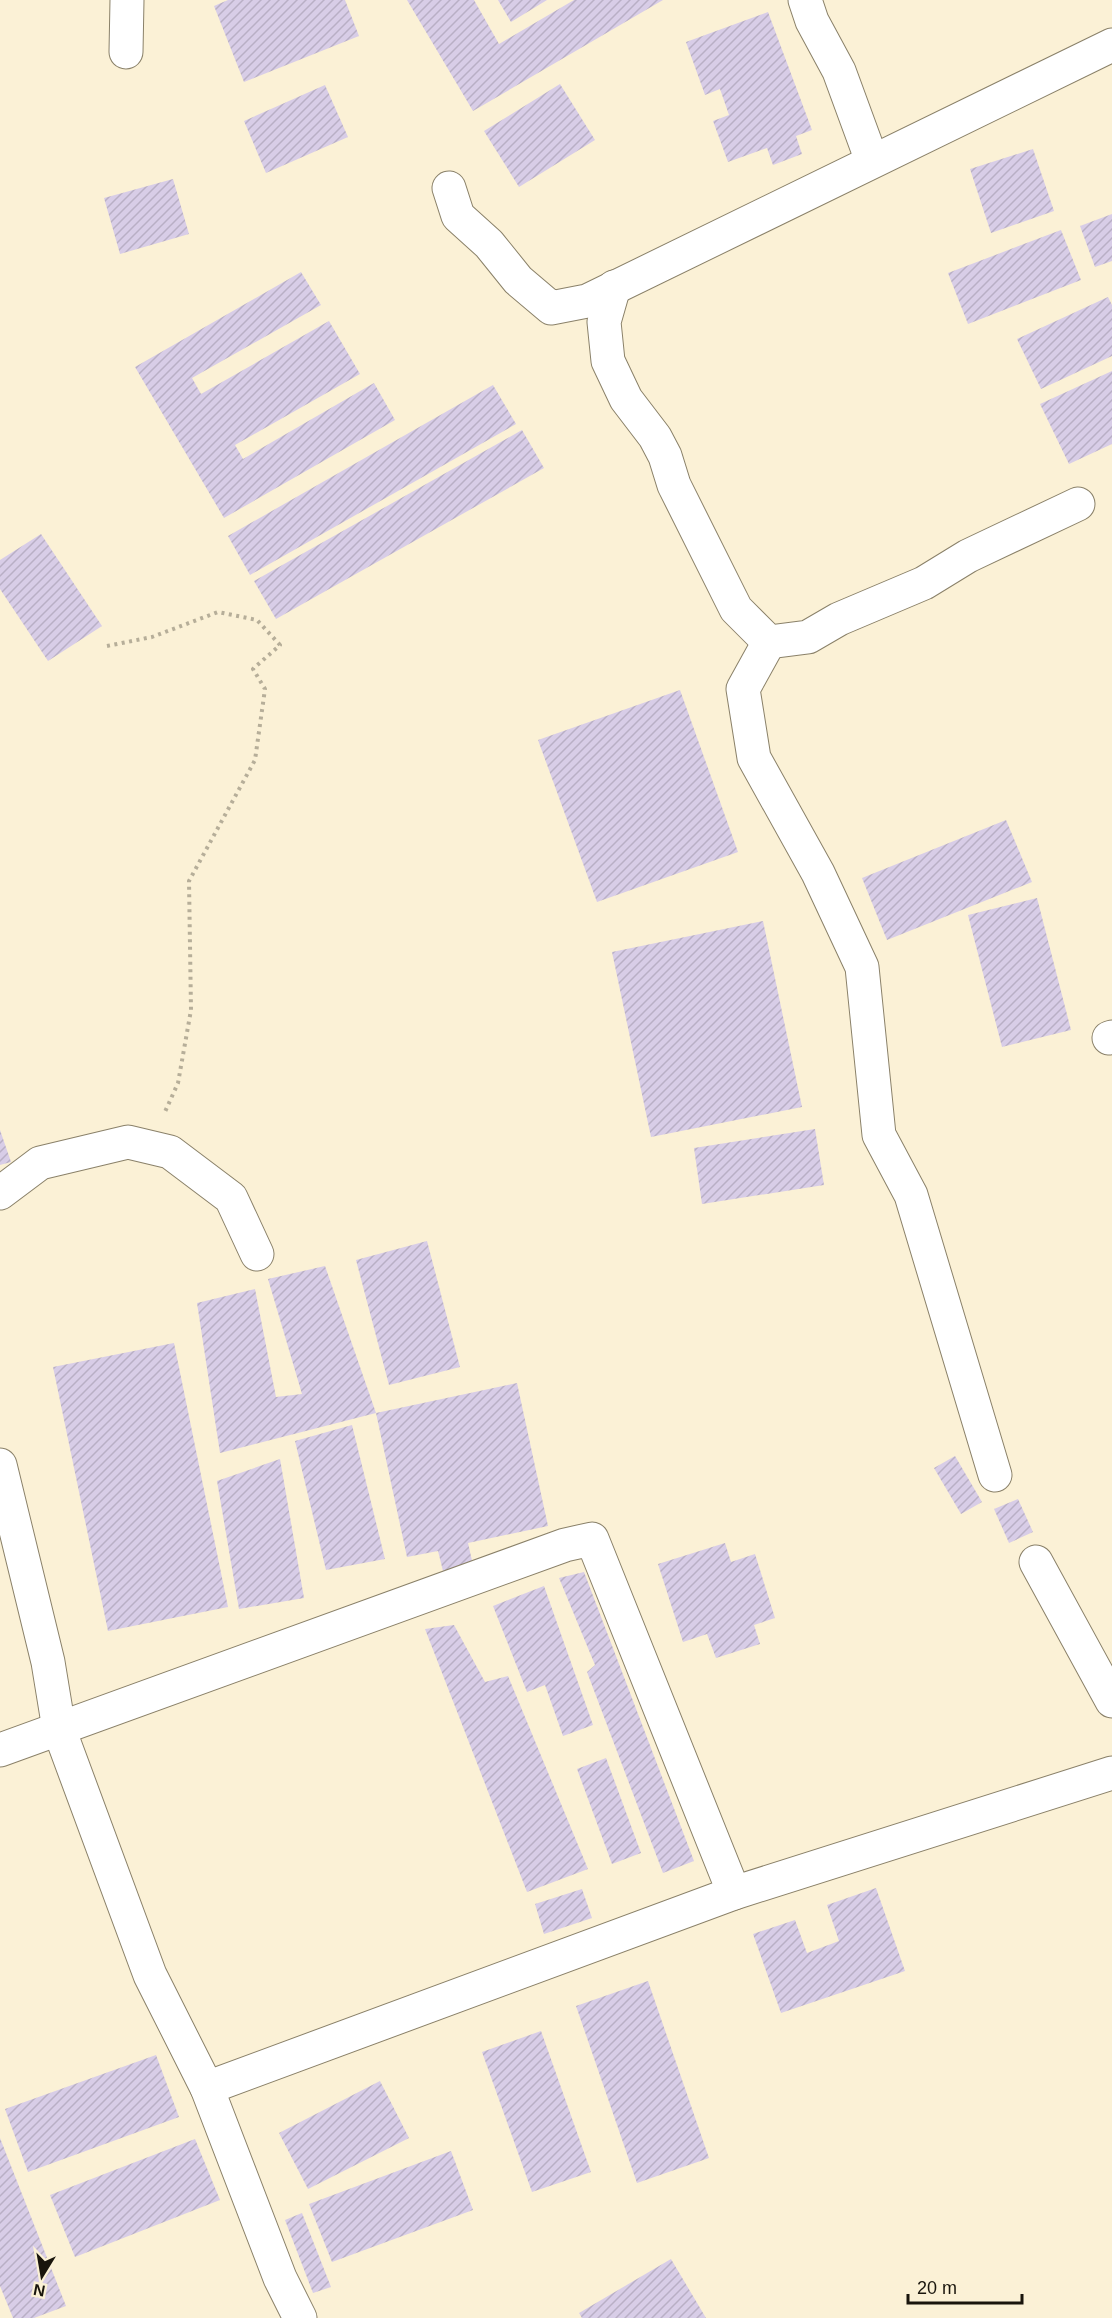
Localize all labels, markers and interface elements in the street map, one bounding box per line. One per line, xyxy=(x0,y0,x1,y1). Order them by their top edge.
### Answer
north arrow xyxy=(12,2246,72,2306)
scale bar xyxy=(908,2267,1022,2305)
text: 20 m xyxy=(917,2278,957,2298)
text: N xyxy=(32,2281,47,2300)

